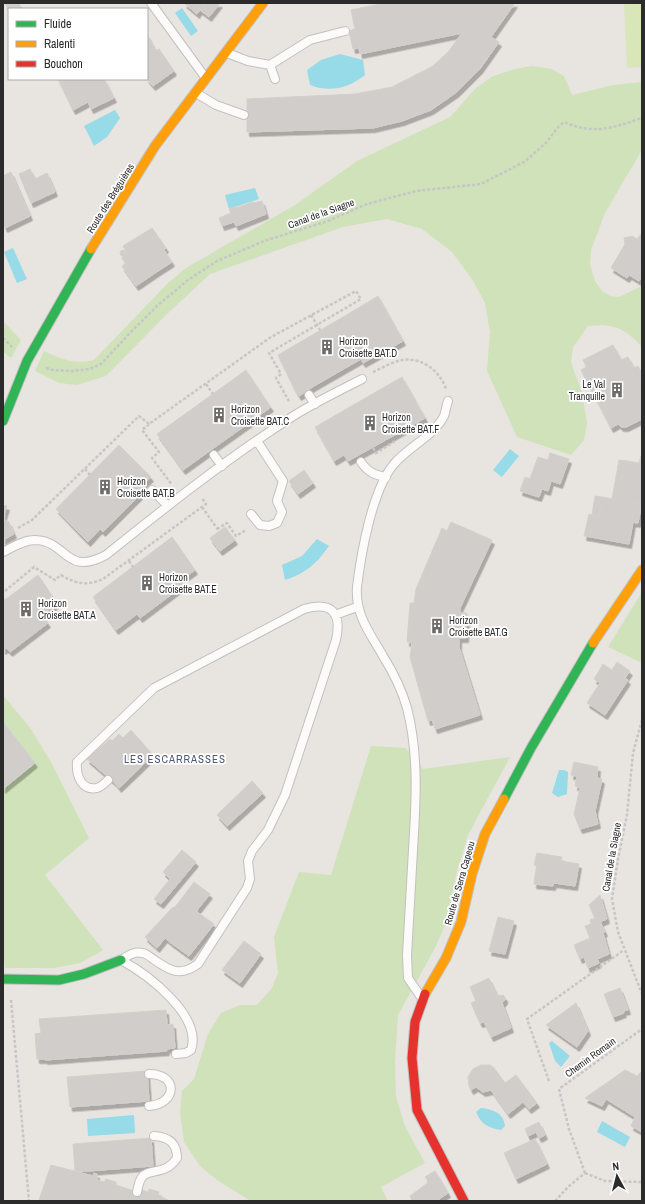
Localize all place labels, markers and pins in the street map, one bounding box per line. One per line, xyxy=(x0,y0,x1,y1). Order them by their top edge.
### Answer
place label: Horizon Croisette BAT.D xyxy=(339,335,397,360)
building icon: Horizon Croisette BAT.D xyxy=(318,338,336,356)
place label: Le Val Tranquille xyxy=(569,378,605,403)
building icon: Le Val Tranquille xyxy=(608,381,626,399)
place label: Horizon Croisette BAT.C xyxy=(231,403,289,428)
building icon: Horizon Croisette BAT.C xyxy=(210,406,228,424)
place label: Horizon Croisette BAT.F xyxy=(382,411,439,436)
building icon: Horizon Croisette BAT.F xyxy=(361,414,379,432)
place label: Horizon Croisette BAT.B xyxy=(117,475,175,500)
building icon: Horizon Croisette BAT.B xyxy=(96,478,114,496)
place label: Horizon Croisette BAT.E xyxy=(159,571,217,596)
building icon: Horizon Croisette BAT.E xyxy=(138,574,156,592)
place label: Horizon Croisette BAT.A xyxy=(38,597,96,622)
building icon: Horizon Croisette BAT.A xyxy=(17,600,35,618)
place label: Horizon Croisette BAT.G xyxy=(449,614,508,639)
building icon: Horizon Croisette BAT.G xyxy=(428,617,446,635)

